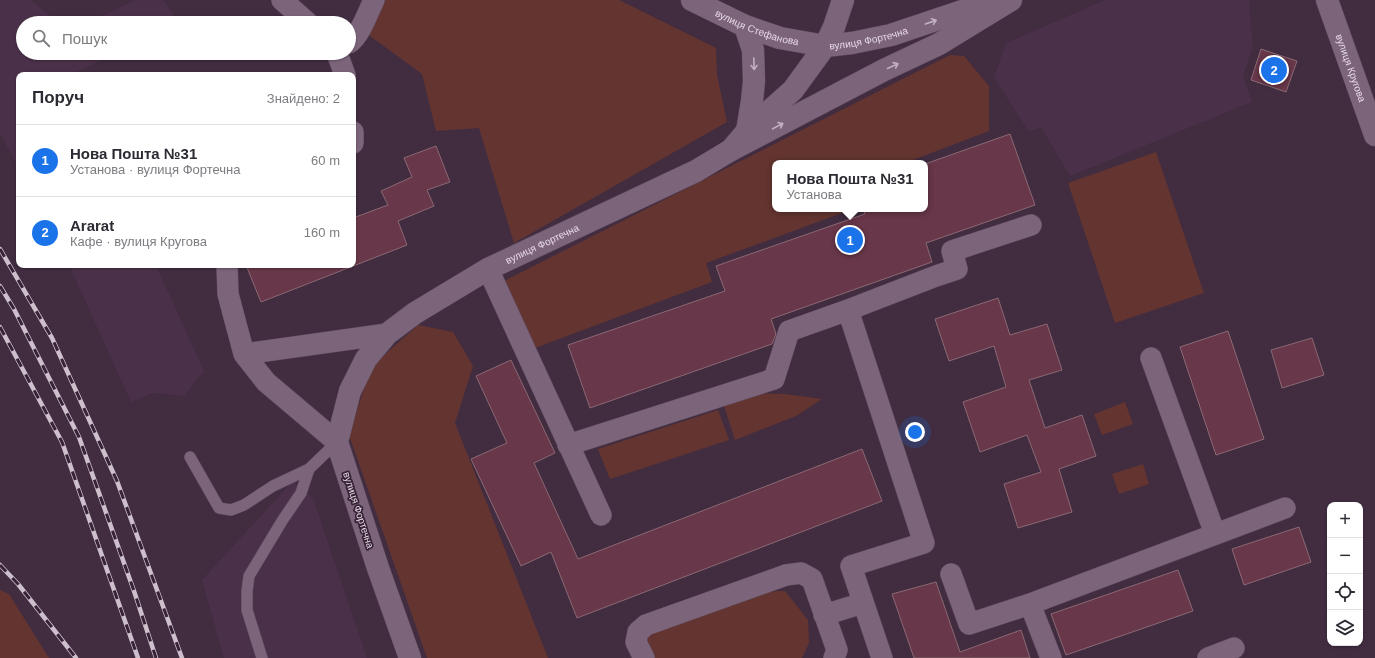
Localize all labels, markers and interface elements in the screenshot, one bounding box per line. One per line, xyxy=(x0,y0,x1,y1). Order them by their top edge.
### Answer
street label: вулиця Стефанова xyxy=(714,7,800,47)
search box xyxy=(16,16,356,60)
one-way arrow xyxy=(924,18,937,25)
street label: вулиця Фортечна xyxy=(829,25,910,51)
icon: search xyxy=(30,27,52,49)
text: Пошук xyxy=(62,30,107,47)
street label: вулиця Кругова xyxy=(1334,33,1368,104)
pin: 2 xyxy=(1261,55,1287,85)
one-way arrow xyxy=(750,57,758,70)
one-way arrow xyxy=(887,62,899,69)
text: Поруч xyxy=(32,88,84,107)
text: Знайдено: 2 xyxy=(267,91,340,106)
one-way arrow xyxy=(771,122,783,129)
text: Нова Пошта №31 xyxy=(70,145,197,162)
text: 1 xyxy=(41,153,49,168)
text: 60 m xyxy=(311,153,340,168)
popup xyxy=(772,160,928,212)
text: Установа · вулиця Фортечна xyxy=(70,162,241,177)
text: Нова Пошта №31 xyxy=(786,170,914,187)
text: Установа xyxy=(786,187,842,202)
text: Ararat xyxy=(70,217,114,234)
street label: вулиця Фортечна xyxy=(504,222,581,266)
text: 2 xyxy=(41,225,49,240)
text: 160 m xyxy=(304,225,340,240)
pin: 1 xyxy=(837,225,863,255)
text: Кафе · вулиця Кругова xyxy=(70,234,207,249)
your location xyxy=(905,422,925,442)
street label: вулиця Фортечна xyxy=(341,471,376,550)
map controls xyxy=(1327,502,1363,646)
button: + xyxy=(1327,502,1363,538)
button: − xyxy=(1327,538,1363,574)
button: locate xyxy=(1327,574,1363,610)
button: layers xyxy=(1327,610,1363,646)

